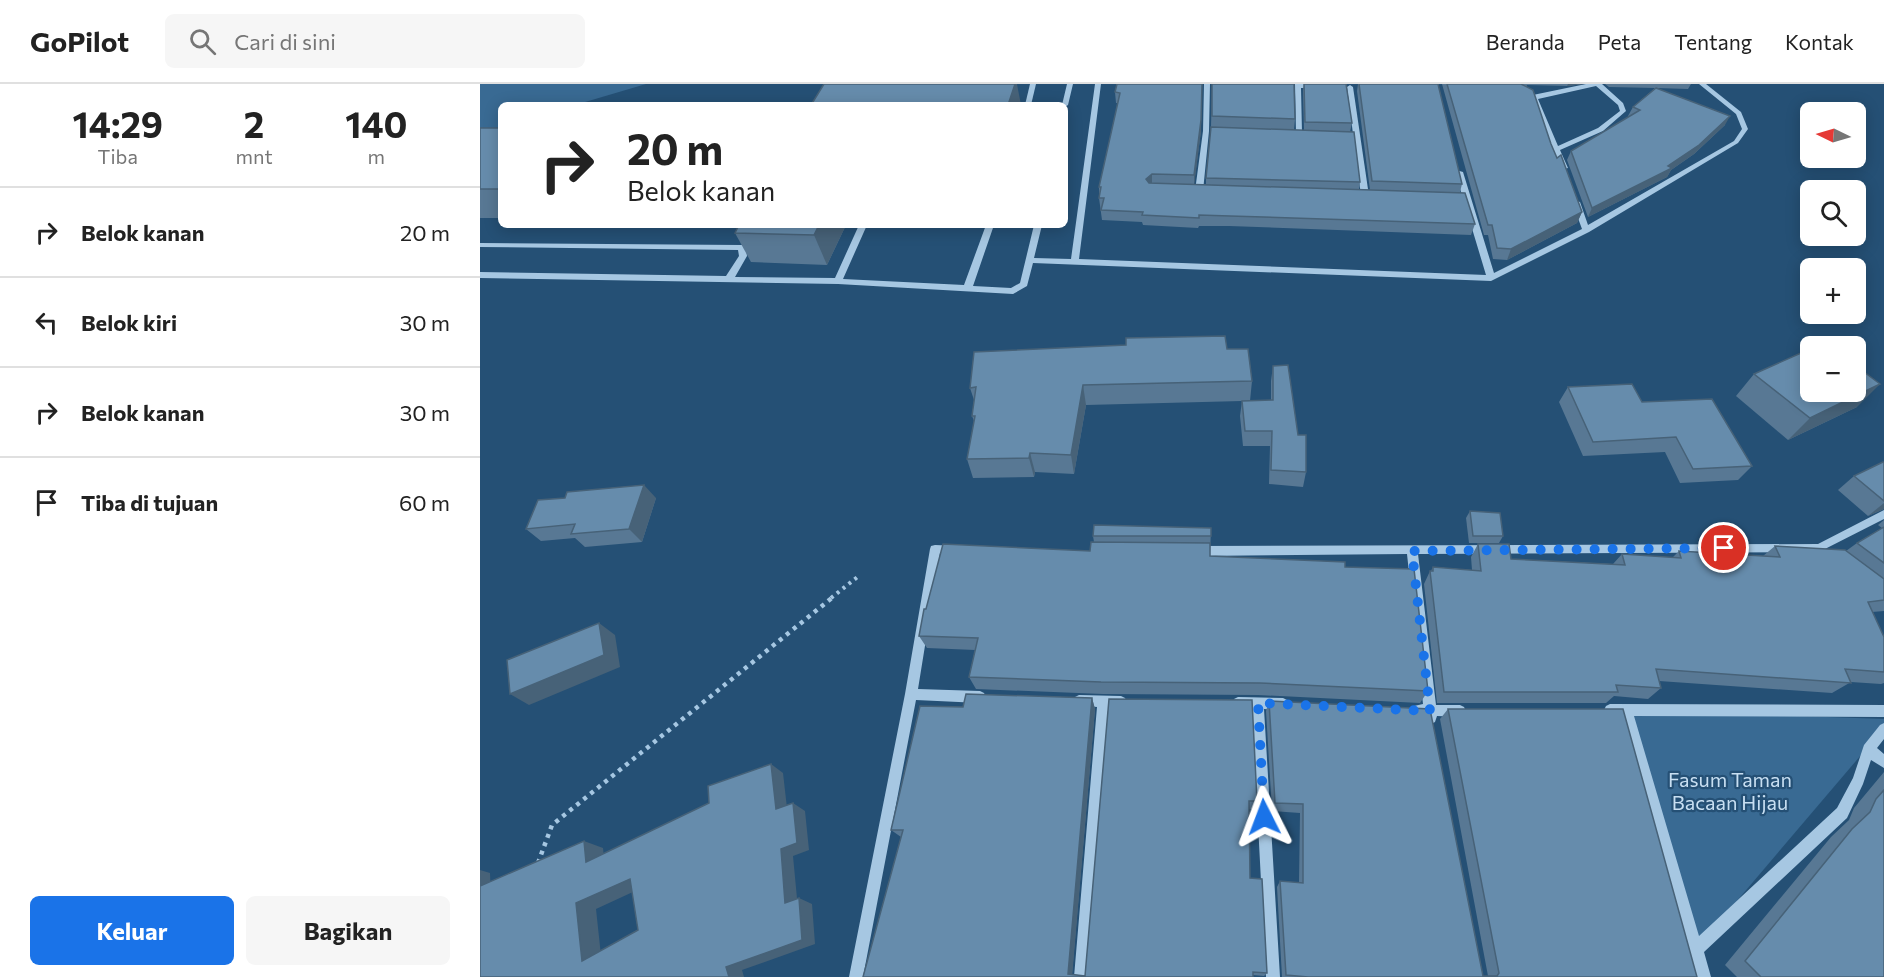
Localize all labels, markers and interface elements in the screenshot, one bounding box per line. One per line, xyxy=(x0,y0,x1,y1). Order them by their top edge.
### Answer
search box xyxy=(165,14,585,68)
text: GoPilot xyxy=(30,24,129,58)
icon: search xyxy=(186,25,219,58)
text: Cari di sini xyxy=(234,28,336,55)
text: Beranda xyxy=(1486,29,1565,54)
text: Peta xyxy=(1598,29,1641,54)
text: Tentang xyxy=(1674,29,1752,54)
text: Kontak xyxy=(1785,29,1854,54)
text: 14:29 xyxy=(73,101,163,145)
text: 2 xyxy=(244,101,264,145)
text: 140 xyxy=(345,101,407,145)
north arrow xyxy=(1800,102,1866,168)
map controls xyxy=(1800,102,1866,402)
text: 20 m xyxy=(627,122,723,174)
icon: right xyxy=(528,126,606,204)
text: Tiba xyxy=(98,144,138,168)
text: mnt xyxy=(235,144,273,168)
text: m xyxy=(368,144,385,168)
text: Belok kanan xyxy=(627,174,775,207)
button: search xyxy=(1800,180,1866,246)
icon: right xyxy=(30,216,63,249)
text: Belok kanan xyxy=(81,219,204,246)
text: 20 m xyxy=(400,219,450,246)
button: + xyxy=(1800,258,1866,324)
icon: left xyxy=(30,306,63,339)
text: Belok kiri xyxy=(81,309,177,336)
text: 30 m xyxy=(400,309,450,336)
button: − xyxy=(1800,336,1866,402)
icon: right xyxy=(30,396,63,429)
text: Belok kanan xyxy=(81,399,204,426)
text: 30 m xyxy=(400,399,450,426)
icon: arrive xyxy=(30,486,63,519)
text: Tiba di tujuan xyxy=(81,489,218,516)
text: 60 m xyxy=(399,489,450,516)
pin xyxy=(1698,522,1749,573)
icon: arrive xyxy=(1707,531,1740,564)
park label: Fasum Taman Bacaan Hijau xyxy=(1668,767,1792,814)
position arrow xyxy=(1232,785,1296,849)
button: Keluar xyxy=(30,896,234,965)
button: Bagikan xyxy=(246,896,450,965)

